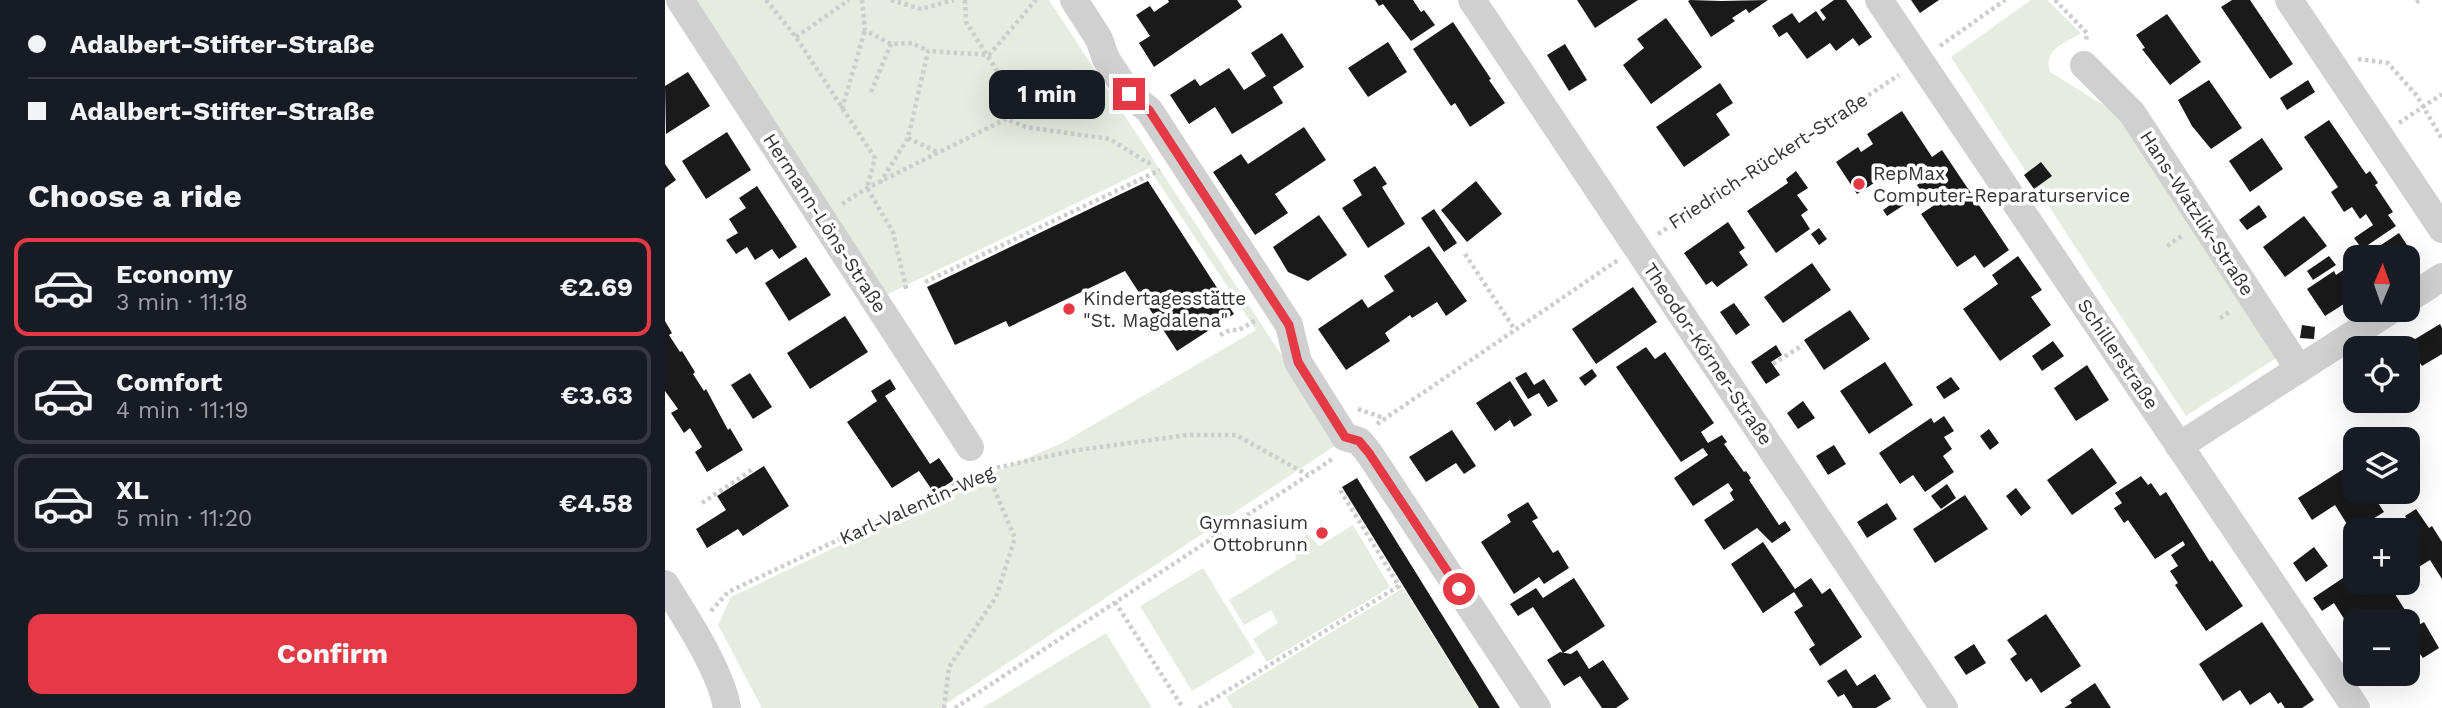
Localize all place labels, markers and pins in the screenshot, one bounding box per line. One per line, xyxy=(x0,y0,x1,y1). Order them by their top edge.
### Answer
place label: RepMax Computer-Reparaturservice xyxy=(1873,162,2130,207)
marker: RepMax Computer-Reparaturservice xyxy=(1851,176,1867,192)
place label: Kindertagesstätte "St. Magdalena" xyxy=(1083,287,1246,332)
marker: Kindertagesstätte "St. Magdalena" xyxy=(1061,301,1077,317)
place label: Gymnasium Ottobrunn xyxy=(1199,511,1308,556)
marker: Gymnasium Ottobrunn xyxy=(1314,525,1330,541)

